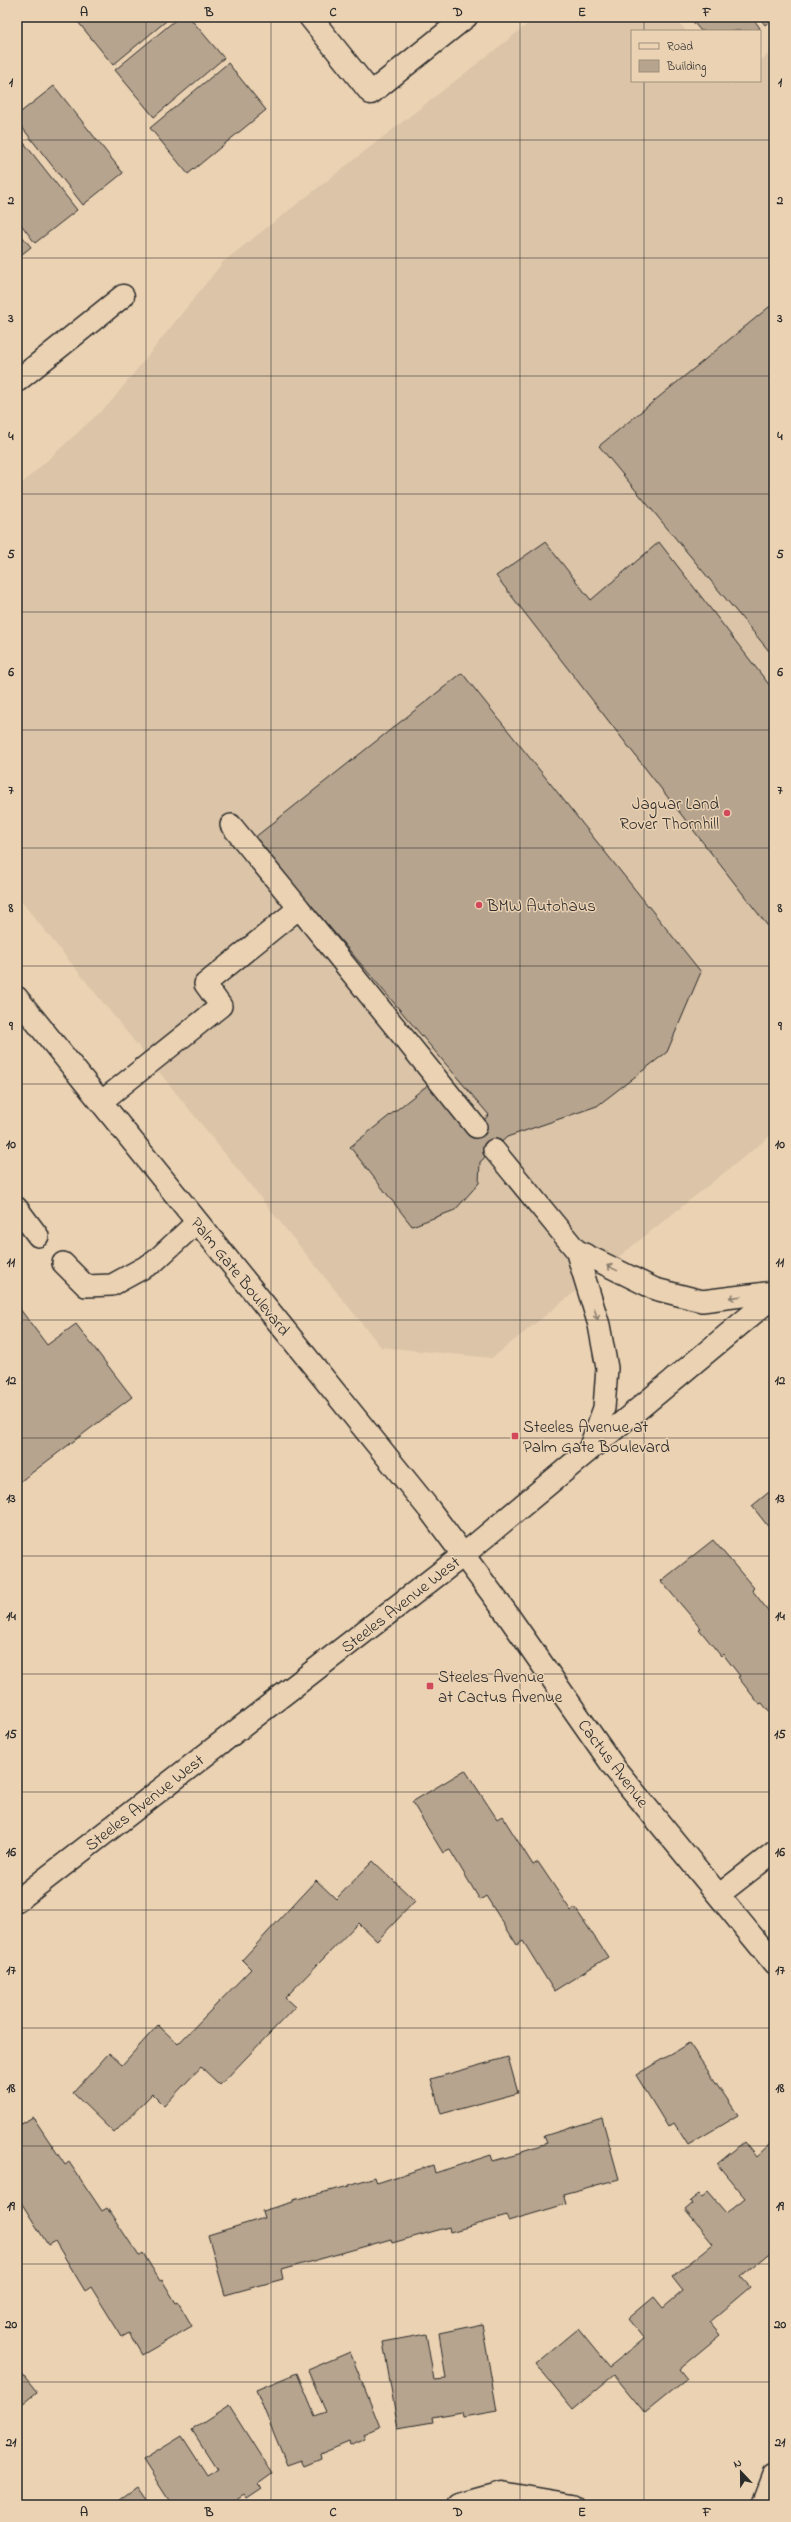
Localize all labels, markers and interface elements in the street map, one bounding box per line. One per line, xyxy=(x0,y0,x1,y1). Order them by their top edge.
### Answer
text: A xyxy=(80,3,88,22)
text: B xyxy=(204,3,214,22)
text: C xyxy=(329,3,337,22)
text: D xyxy=(452,3,463,22)
text: E xyxy=(578,3,586,22)
text: F xyxy=(702,3,712,22)
legend xyxy=(631,30,761,82)
text: Road xyxy=(667,38,693,56)
text: Building xyxy=(666,58,706,77)
text: 1 xyxy=(9,73,14,92)
text: 1 xyxy=(778,73,783,92)
text: 2 xyxy=(7,191,15,210)
text: 2 xyxy=(776,191,784,210)
text: 3 xyxy=(7,309,14,328)
text: 3 xyxy=(776,309,783,328)
text: 4 xyxy=(7,427,14,446)
text: 4 xyxy=(776,427,783,446)
text: 5 xyxy=(7,545,15,564)
text: 5 xyxy=(776,545,784,564)
text: 6 xyxy=(7,663,14,682)
text: 6 xyxy=(776,663,783,682)
text: 7 xyxy=(8,781,14,800)
text: 7 xyxy=(777,781,783,800)
place label: Jaguar Land Rover Thornhill xyxy=(619,792,719,837)
marker: Jaguar Land Rover Thornhill xyxy=(722,808,732,818)
place label: BMW Autohaus xyxy=(486,894,596,919)
text: 8 xyxy=(8,899,14,918)
text: 8 xyxy=(777,899,783,918)
marker: BMW Autohaus xyxy=(474,900,484,910)
text: 9 xyxy=(8,1017,14,1036)
text: 9 xyxy=(777,1017,783,1036)
text: 10 xyxy=(6,1135,16,1154)
text: 10 xyxy=(775,1135,785,1154)
street label: Palm Gate Boulevard xyxy=(184,1212,296,1342)
text: 11 xyxy=(7,1253,16,1272)
text: 11 xyxy=(776,1253,785,1272)
one-way arrow xyxy=(606,1264,618,1271)
one-way arrow xyxy=(729,1293,742,1301)
one-way arrow xyxy=(593,1308,600,1321)
text: 12 xyxy=(6,1371,17,1390)
text: 12 xyxy=(775,1371,786,1390)
place label: Steeles Avenue at Palm Gate Boulevard xyxy=(523,1415,670,1460)
marker: Steeles Avenue at Palm Gate Boulevard xyxy=(510,1431,520,1441)
text: 13 xyxy=(6,1489,16,1508)
text: 13 xyxy=(775,1489,785,1508)
street label: Steeles Avenue West xyxy=(336,1550,466,1660)
text: 14 xyxy=(6,1607,16,1626)
text: 14 xyxy=(775,1607,785,1626)
place label: Steeles Avenue at Cactus Avenue xyxy=(438,1665,563,1710)
marker: Steeles Avenue at Cactus Avenue xyxy=(425,1681,435,1691)
street label: Cactus Avenue xyxy=(571,1714,655,1814)
text: 15 xyxy=(5,1725,17,1744)
text: 15 xyxy=(774,1725,786,1744)
street label: Steeles Avenue West xyxy=(80,1748,210,1858)
text: 16 xyxy=(6,1843,16,1862)
text: 16 xyxy=(775,1843,785,1862)
text: 17 xyxy=(6,1961,16,1980)
text: 17 xyxy=(775,1961,785,1980)
text: 18 xyxy=(6,2079,16,2098)
text: 18 xyxy=(775,2079,785,2098)
text: 19 xyxy=(7,2197,16,2216)
text: 19 xyxy=(776,2197,785,2216)
text: 20 xyxy=(4,2315,17,2334)
text: 20 xyxy=(773,2315,786,2334)
text: 21 xyxy=(5,2433,17,2452)
text: 21 xyxy=(774,2433,786,2452)
north arrow xyxy=(721,2452,761,2492)
text: N xyxy=(731,2455,744,2472)
text: A xyxy=(80,2503,88,2522)
text: B xyxy=(204,2503,214,2522)
text: C xyxy=(329,2503,337,2522)
text: D xyxy=(452,2503,463,2522)
text: E xyxy=(578,2503,586,2522)
text: F xyxy=(702,2503,712,2522)

